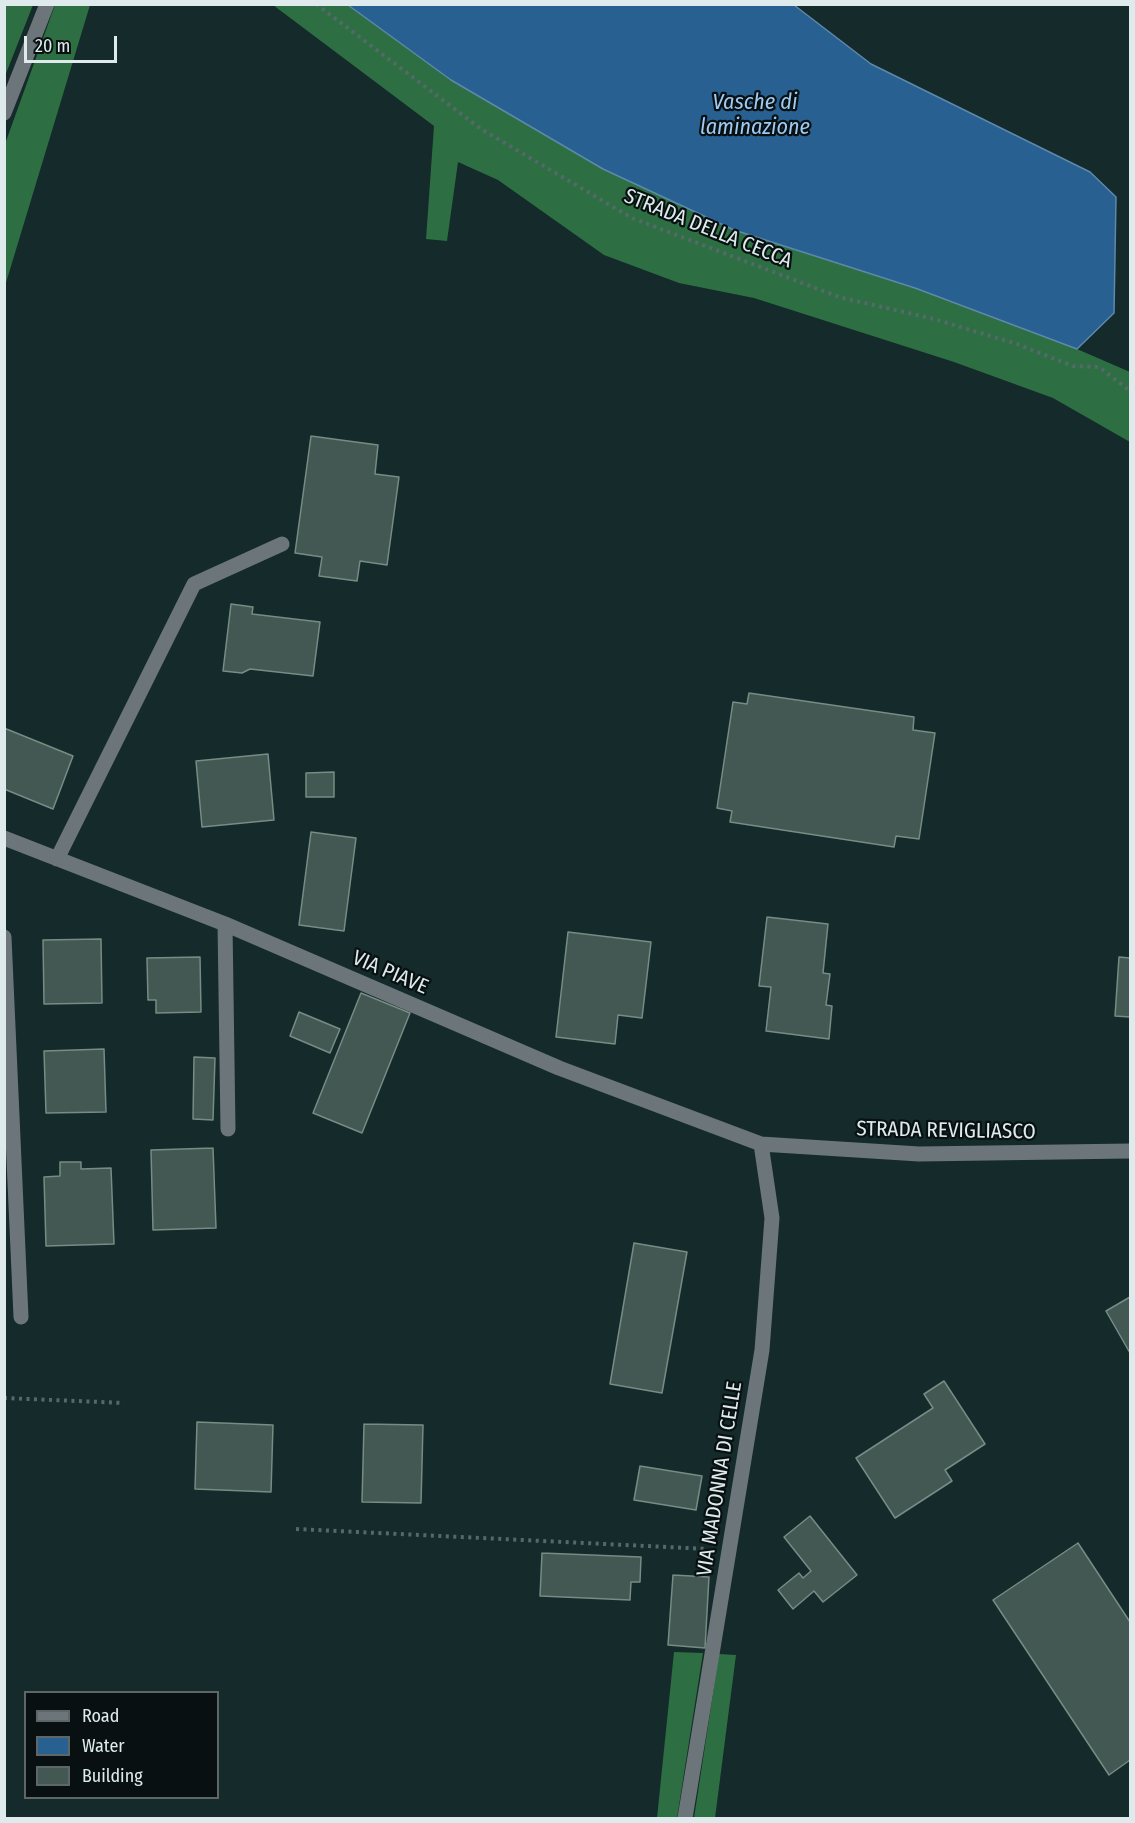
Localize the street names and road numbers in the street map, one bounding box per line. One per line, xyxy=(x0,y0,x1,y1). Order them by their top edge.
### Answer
street label: STRADA DELLA CECCA xyxy=(620,184,796,274)
street label: VIA PIAVE xyxy=(348,946,432,1000)
street label: STRADA REVIGLIASCO xyxy=(856,1117,1036,1145)
street label: VIA MADONNA DI CELLE xyxy=(692,1380,748,1578)

